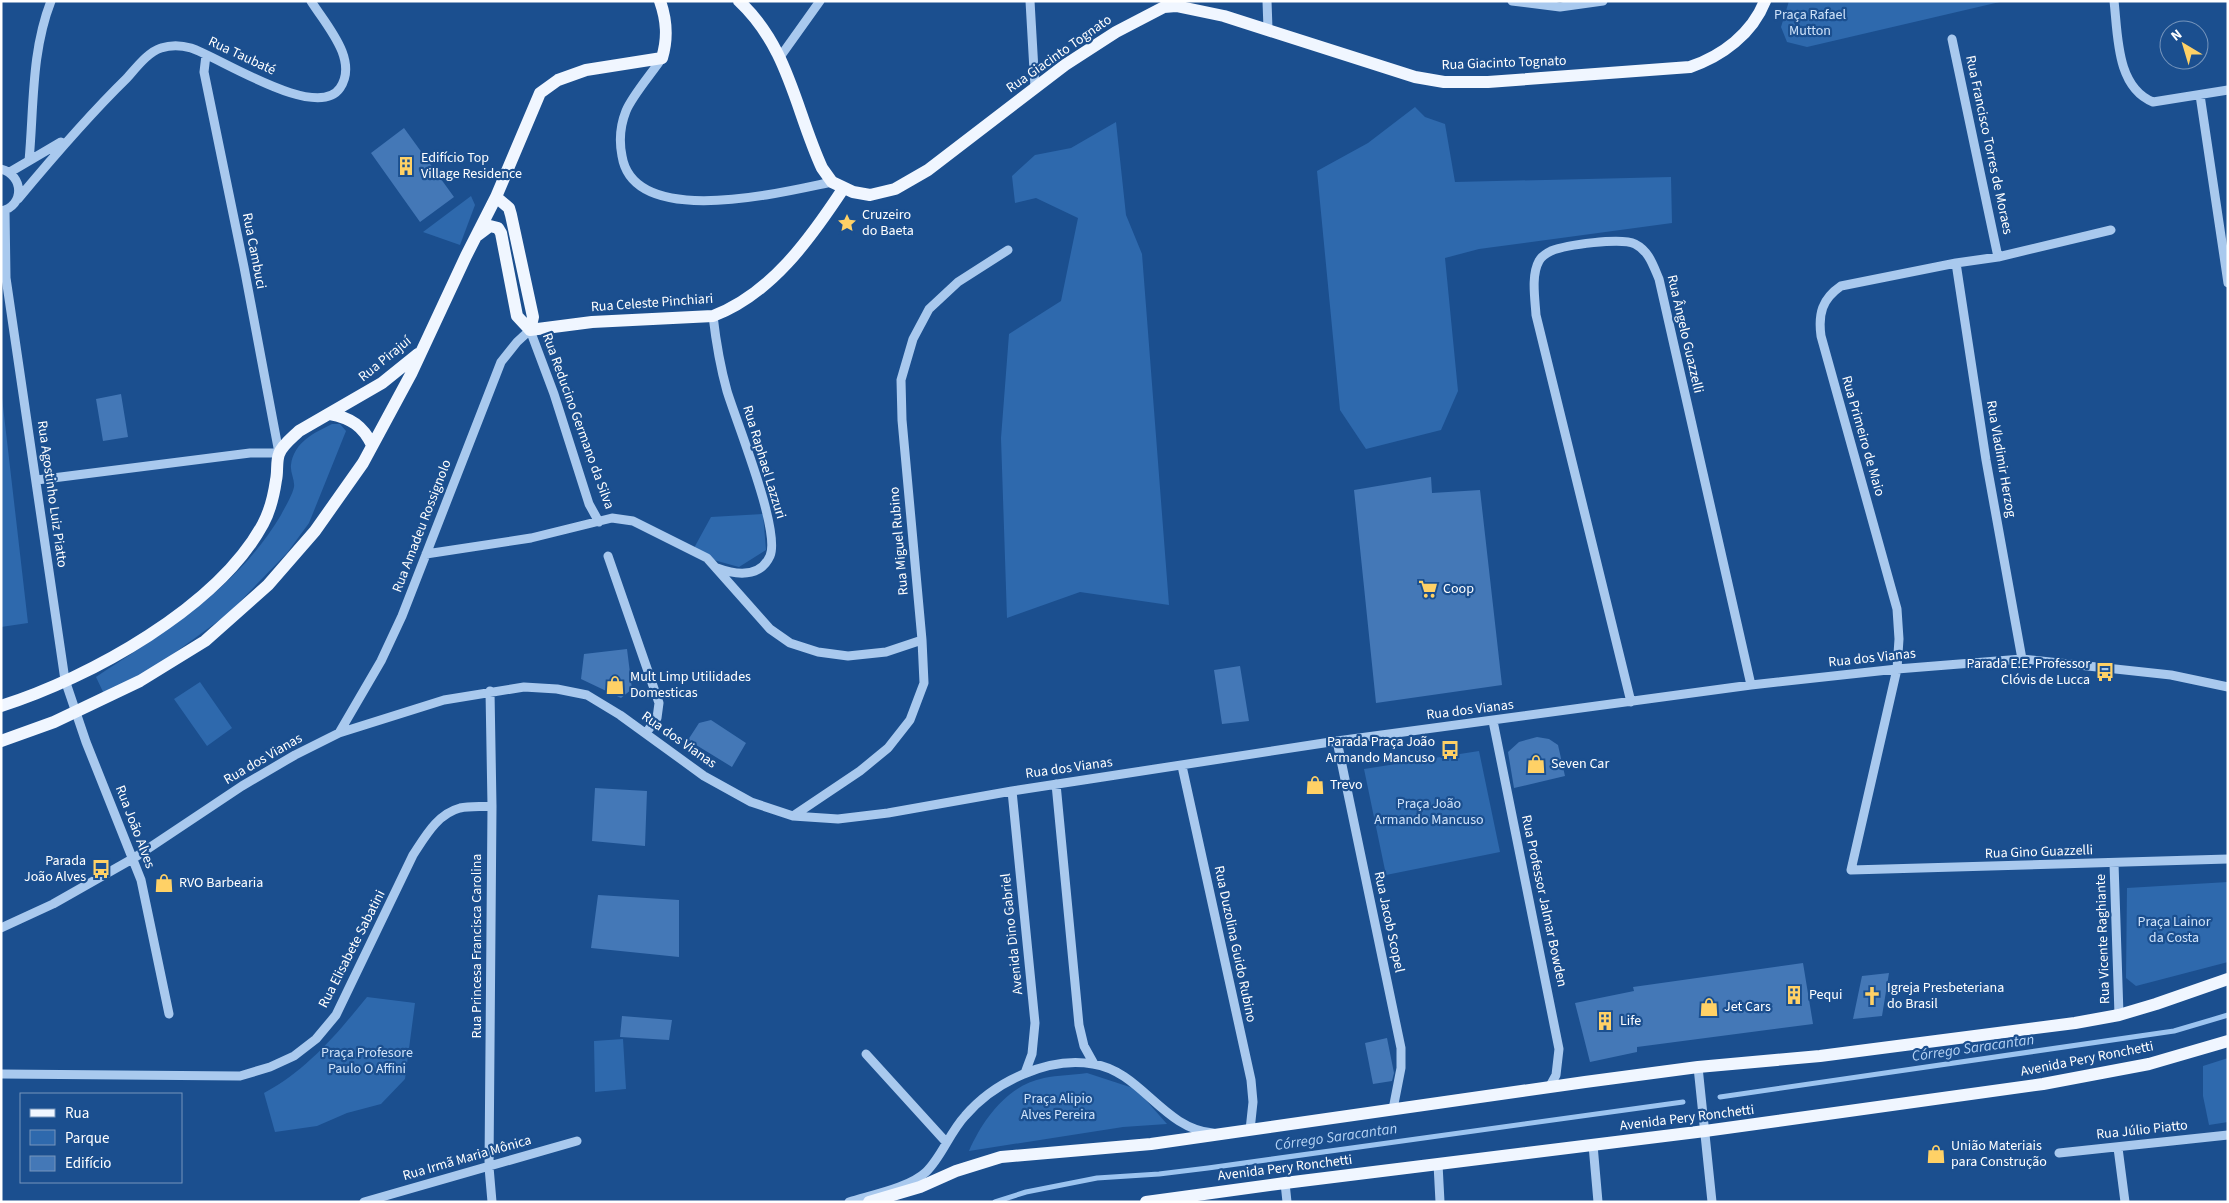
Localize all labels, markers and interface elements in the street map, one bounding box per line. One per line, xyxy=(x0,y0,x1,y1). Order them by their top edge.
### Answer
park label: Praça Rafael Mutton xyxy=(1774,5,1846,41)
street label: Rua Giacinto Tognato xyxy=(1002,10,1116,98)
north arrow xyxy=(2159,20,2209,70)
text: N xyxy=(2167,25,2186,46)
street label: Rua Taubaté xyxy=(205,32,279,80)
street label: Rua Giacinto Tognato xyxy=(1441,51,1567,75)
street label: Rua Francisco Torres de Moraes xyxy=(1960,54,2018,236)
place label: Edifício Top Village Residence xyxy=(421,148,522,184)
building icon: Edifício Top Village Residence xyxy=(395,155,417,177)
place label: Cruzeiro do Baeta xyxy=(862,205,914,241)
street label: Rua Cambuci xyxy=(237,211,271,291)
place icon: Cruzeiro do Baeta xyxy=(836,212,858,234)
street label: Rua Ângelo Guazzelli xyxy=(1662,273,1708,395)
street label: Rua Celeste Pinchiari xyxy=(590,289,714,317)
street label: Rua Reducino Germano da Silva xyxy=(537,330,619,512)
street label: Rua Pirajuí xyxy=(354,331,416,387)
street label: Rua Primeiro de Maio xyxy=(1836,373,1890,499)
street label: Rua Vladimir Herzog xyxy=(1981,399,2021,519)
street label: Rua Raphael Lazzuri xyxy=(737,403,791,521)
street label: Rua Agostinho Luiz Piatto xyxy=(32,419,72,569)
street label: Rua Amadeu Rossignolo xyxy=(387,457,457,595)
street label: Rua Miguel Rubino xyxy=(884,486,914,596)
supermarket icon: Coop xyxy=(1417,578,1439,600)
place label: Coop xyxy=(1443,579,1474,599)
street label: Rua dos Vianas xyxy=(1827,643,1917,673)
place label: Parada E.E. Professor Clóvis de Lucca xyxy=(1967,654,2090,690)
bus stop icon: Parada E.E. Professor Clóvis de Lucca xyxy=(2094,661,2116,683)
place label: Mult Limp Utilidades Domesticas xyxy=(630,667,751,703)
shop icon: Mult Limp Utilidades Domesticas xyxy=(604,674,626,696)
street label: Rua dos Vianas xyxy=(1425,695,1515,725)
street label: Rua dos Vianas xyxy=(637,707,721,773)
street label: Rua dos Vianas xyxy=(220,728,306,790)
place label: Parada Praça João Armando Mancuso xyxy=(1326,732,1435,768)
bus stop icon: Parada Praça João Armando Mancuso xyxy=(1439,739,1461,761)
street label: Rua dos Vianas xyxy=(1024,752,1114,784)
shop icon: Seven Car xyxy=(1525,753,1547,775)
place label: Seven Car xyxy=(1551,754,1609,774)
shop icon: Trevo xyxy=(1304,774,1326,796)
place label: Trevo xyxy=(1330,775,1363,795)
street label: Rua João Alves xyxy=(110,783,160,872)
park label: Praça João Armando Mancuso xyxy=(1374,794,1484,830)
street label: Rua Professor Jalmar Bowden xyxy=(1516,813,1572,989)
street label: Rua Gino Guazzelli xyxy=(1985,840,2093,864)
place label: Parada João Alves xyxy=(24,851,86,887)
street label: Rua Princesa Francisca Carolina xyxy=(467,854,487,1038)
bus stop icon: Parada João Alves xyxy=(90,858,112,880)
street label: Rua Duzolina Guido Rubino xyxy=(1209,864,1261,1024)
street label: Rua Jacob Scopel xyxy=(1369,870,1410,975)
shop icon: RVO Barbearia xyxy=(153,872,175,894)
street label: Avenida Dino Gabriel xyxy=(996,872,1028,996)
place label: RVO Barbearia xyxy=(179,873,263,893)
street label: Rua Vicente Raghiante xyxy=(2091,873,2115,1004)
street label: Rua Elisabete Sabatini xyxy=(314,887,390,1011)
park label: Praça Lainor da Costa xyxy=(2137,912,2211,948)
place label: Igreja Presbeteriana do Brasil xyxy=(1887,978,2004,1014)
building icon: Pequi xyxy=(1783,984,1805,1006)
place label: Pequi xyxy=(1809,985,1842,1005)
church icon: Igreja Presbeteriana do Brasil xyxy=(1861,985,1883,1007)
shop icon: Jet Cars xyxy=(1698,996,1720,1018)
place label: Jet Cars xyxy=(1724,997,1771,1017)
building icon: Life xyxy=(1594,1010,1616,1032)
place label: Life xyxy=(1620,1011,1641,1031)
water label: Córrego Saracantan xyxy=(1910,1029,2036,1067)
street label: Avenida Pery Ronchetti xyxy=(2019,1036,2155,1082)
park label: Praça Profesore Paulo O Affini xyxy=(321,1043,413,1079)
park label: Praça Alipio Alves Pereira xyxy=(1021,1089,1095,1125)
legend xyxy=(20,1093,182,1183)
street label: Avenida Pery Ronchetti xyxy=(1619,1100,1755,1136)
text: Rua xyxy=(65,1103,89,1124)
street label: Rua Júlio Piatto xyxy=(2095,1115,2189,1145)
water label: Córrego Saracantan xyxy=(1273,1118,1399,1156)
text: Parque xyxy=(65,1128,109,1149)
street label: Rua Irmã Maria Mônica xyxy=(400,1130,534,1186)
place label: União Materiais para Construção xyxy=(1951,1136,2047,1172)
shop icon: União Materiais para Construção xyxy=(1925,1143,1947,1165)
street label: Avenida Pery Ronchetti xyxy=(1217,1150,1353,1186)
text: Edifício xyxy=(65,1153,112,1174)

